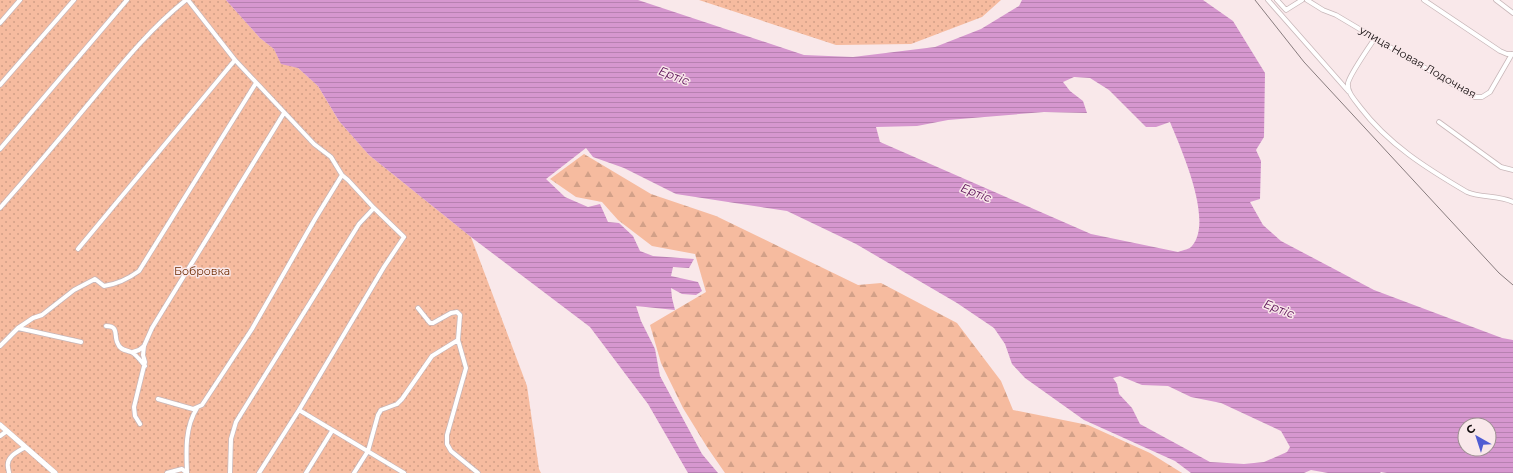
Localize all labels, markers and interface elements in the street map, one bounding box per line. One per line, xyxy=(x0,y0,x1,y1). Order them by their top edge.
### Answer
street label: улица Новая Лодочная xyxy=(1356,22,1479,101)
water label: Ертіс xyxy=(657,63,692,88)
water label: Ертіс xyxy=(959,180,994,205)
park label: Бобровка xyxy=(174,264,230,278)
water label: Ертіс xyxy=(1262,296,1297,321)
north arrow xyxy=(1457,417,1497,457)
text: С xyxy=(1463,421,1478,437)

